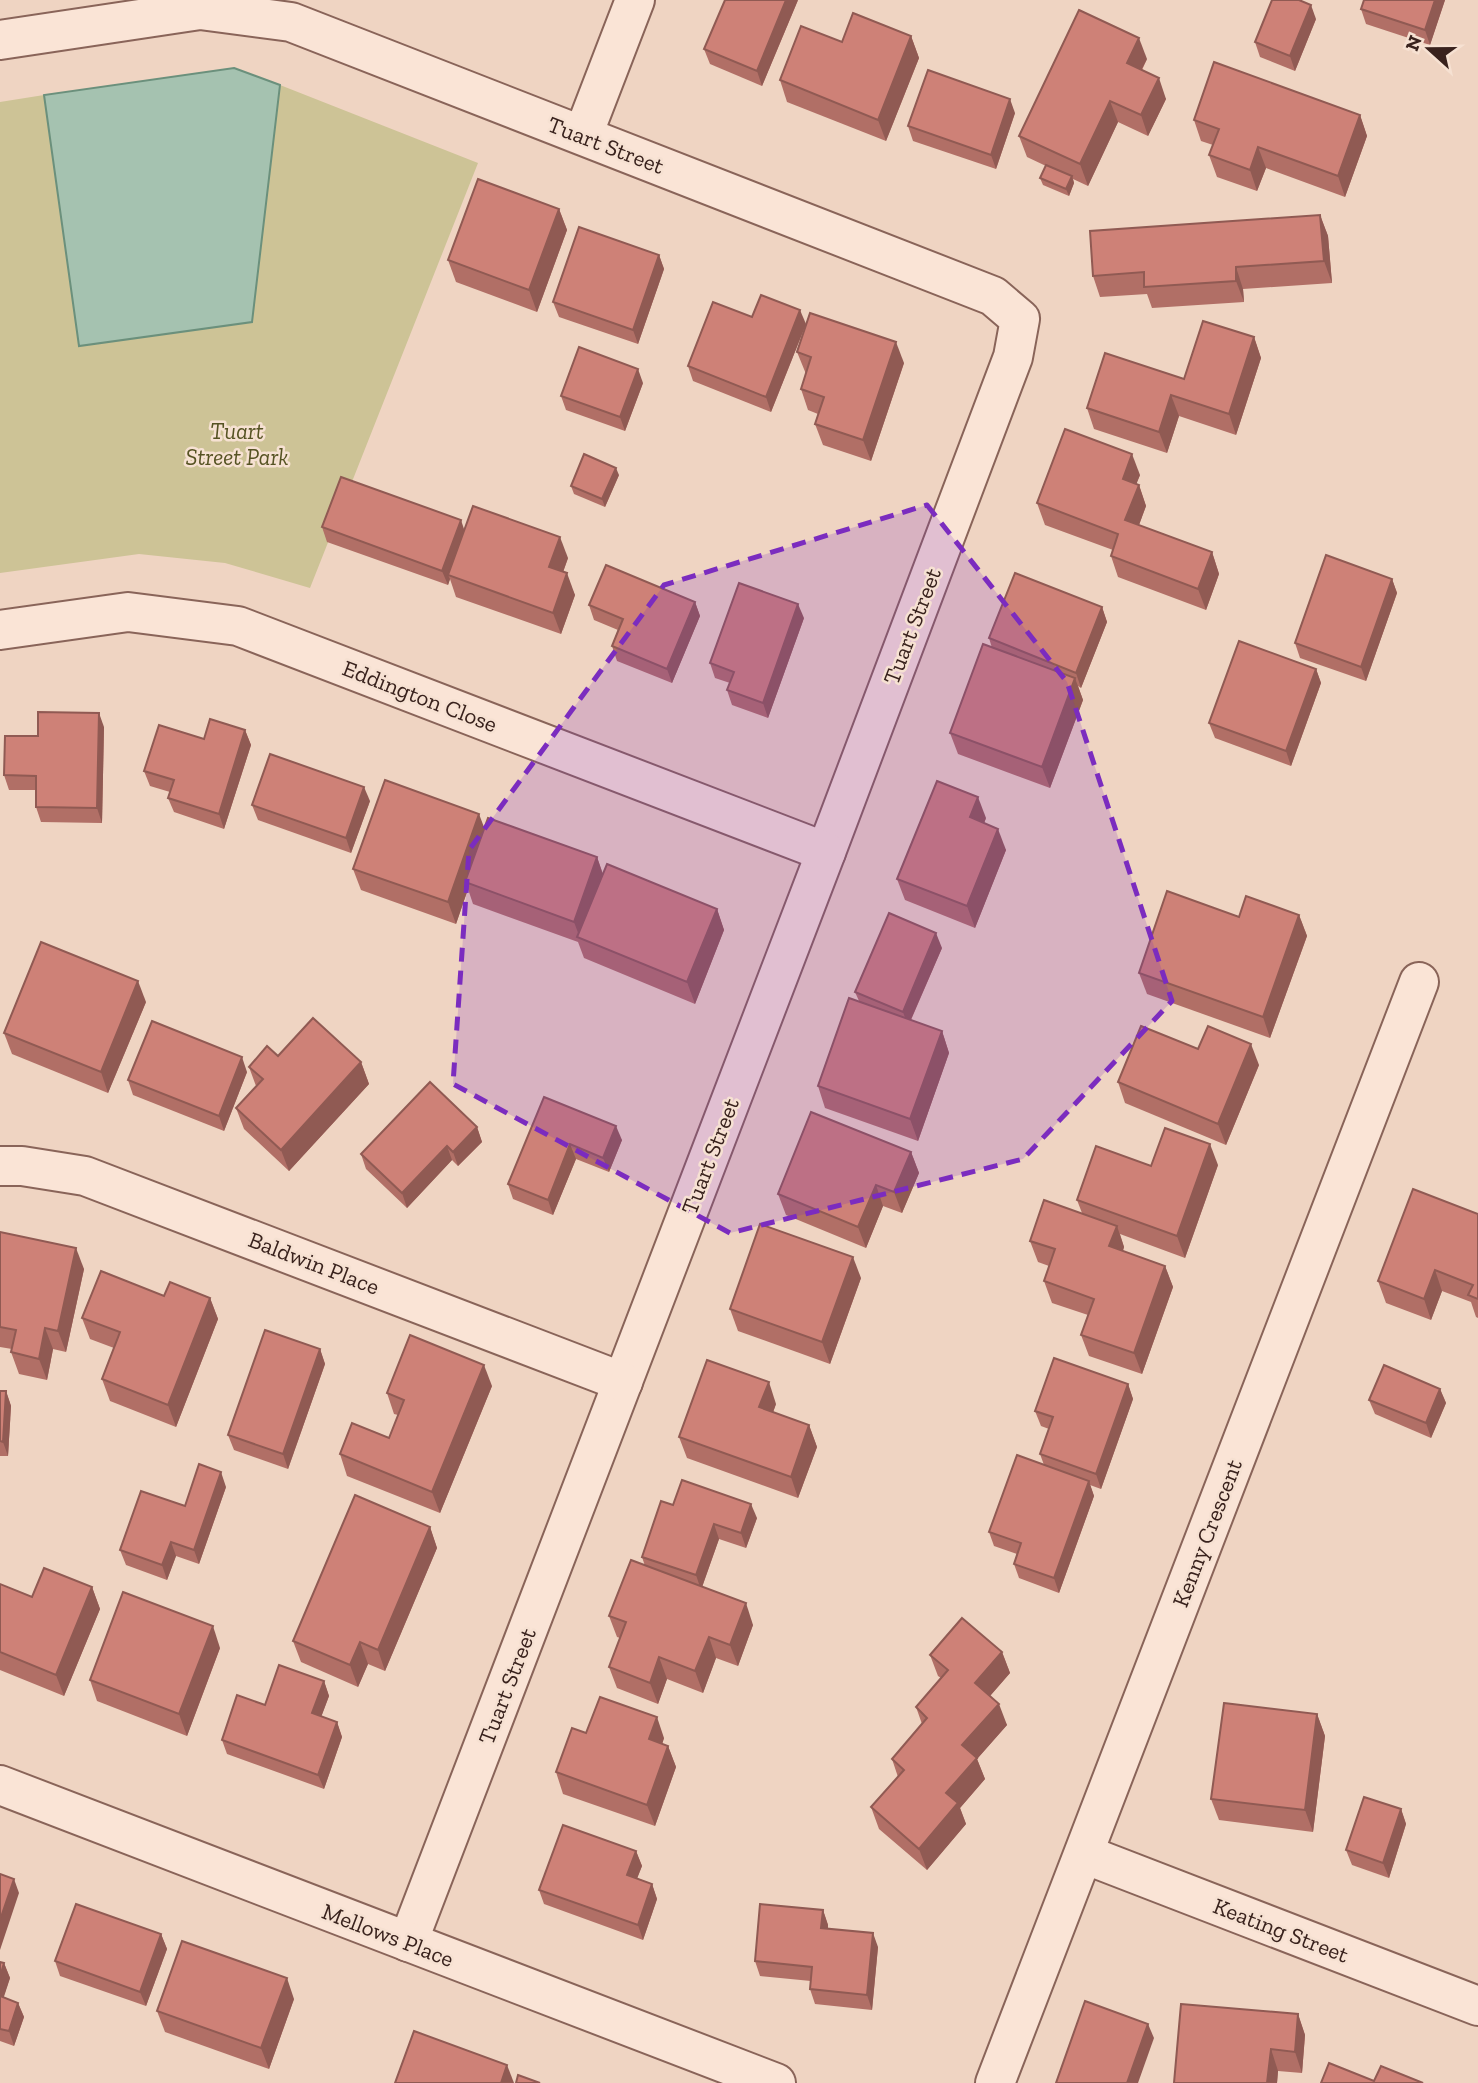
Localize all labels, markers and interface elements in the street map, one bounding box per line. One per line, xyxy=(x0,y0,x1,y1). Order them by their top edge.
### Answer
north arrow xyxy=(1394,14,1464,84)
text: N xyxy=(1400,32,1427,54)
street label: Tuart Street xyxy=(544,110,669,180)
park label: Tuart Street Park xyxy=(185,417,289,471)
street label: Tuart Street xyxy=(877,563,947,688)
street label: Eddington Close xyxy=(339,654,501,738)
street label: Tuart Street xyxy=(675,1093,745,1218)
street label: Baldwin Place xyxy=(245,1225,383,1301)
street label: Kenny Crescent xyxy=(1166,1455,1248,1611)
street label: Tuart Street xyxy=(472,1623,542,1748)
street label: Keating Street xyxy=(1209,1891,1353,1969)
street label: Mellows Place xyxy=(318,1897,458,1973)

